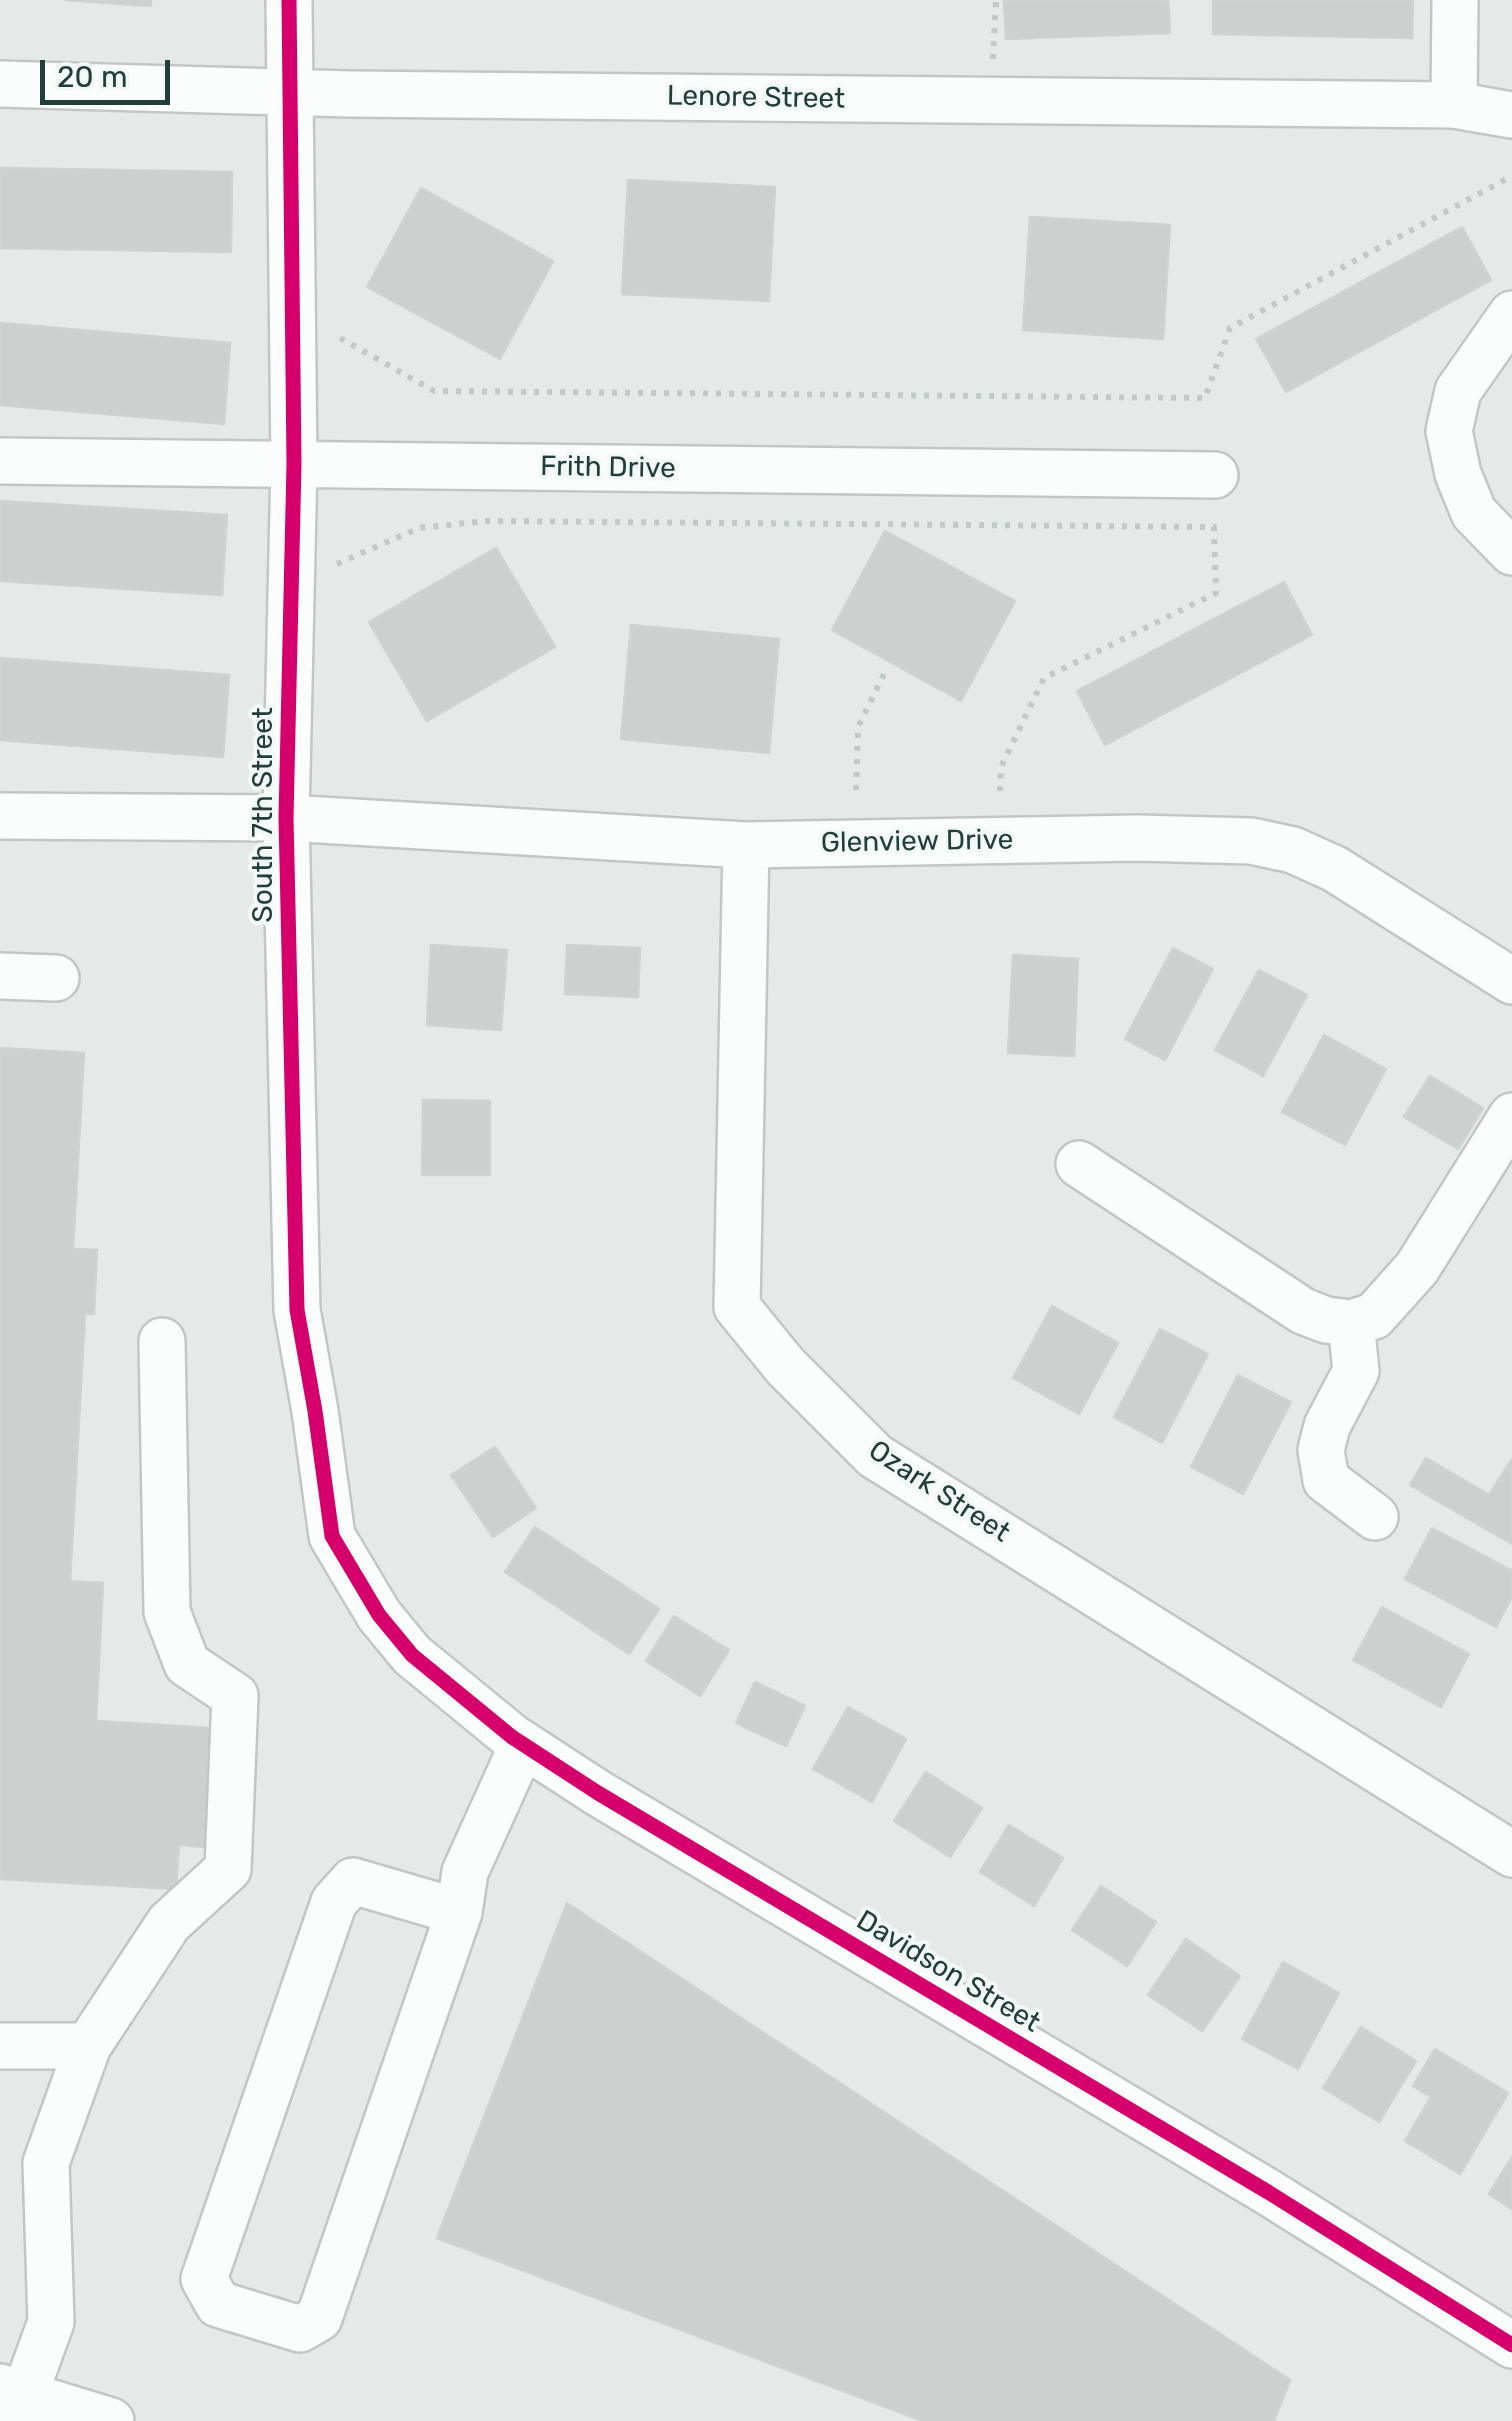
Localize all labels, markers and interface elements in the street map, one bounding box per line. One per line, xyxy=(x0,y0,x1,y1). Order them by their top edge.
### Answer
scale bar xyxy=(45,40,175,102)
text: 20 m xyxy=(57,59,128,95)
street label: Lenore Street xyxy=(667,80,845,116)
street label: Frith Drive xyxy=(540,450,676,486)
street label: South 7th Street xyxy=(247,707,281,923)
street label: Glenview Drive xyxy=(821,824,1013,860)
street label: Ozark Street xyxy=(862,1434,1016,1550)
street label: Davidson Street xyxy=(850,1904,1046,2040)

